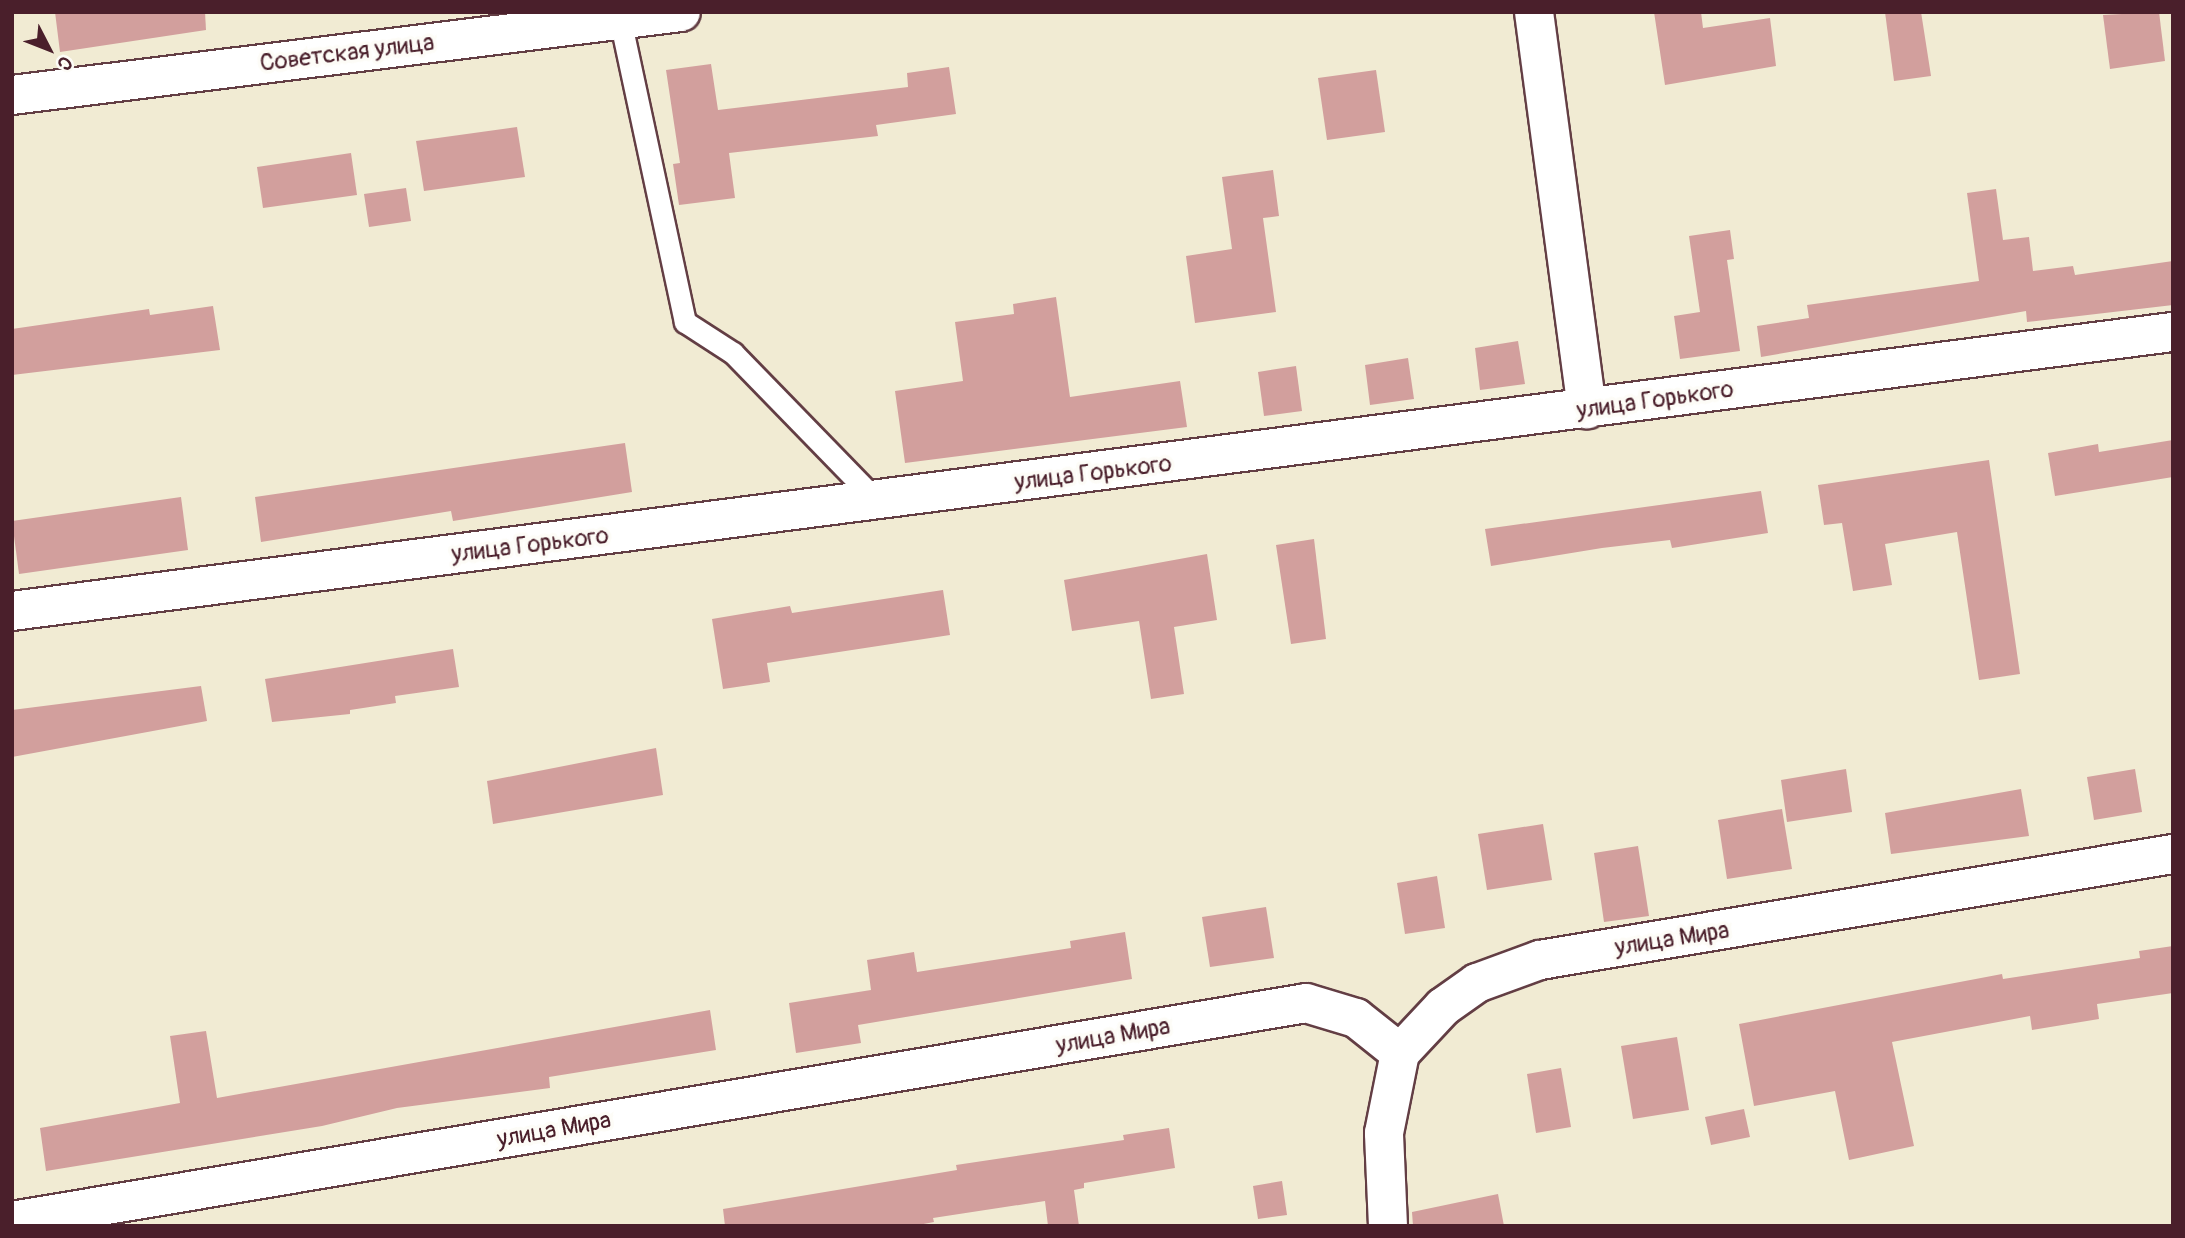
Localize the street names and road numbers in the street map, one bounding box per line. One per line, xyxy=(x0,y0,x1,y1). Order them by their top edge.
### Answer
street label: Советская улица xyxy=(258,28,436,78)
street label: улица Горького xyxy=(1575,375,1735,425)
street label: улица Горького xyxy=(1013,449,1173,497)
street label: улица Горького xyxy=(450,521,610,569)
street label: улица Мира xyxy=(1613,916,1731,962)
street label: улица Мира xyxy=(1054,1012,1172,1060)
street label: улица Мира xyxy=(495,1106,613,1154)

